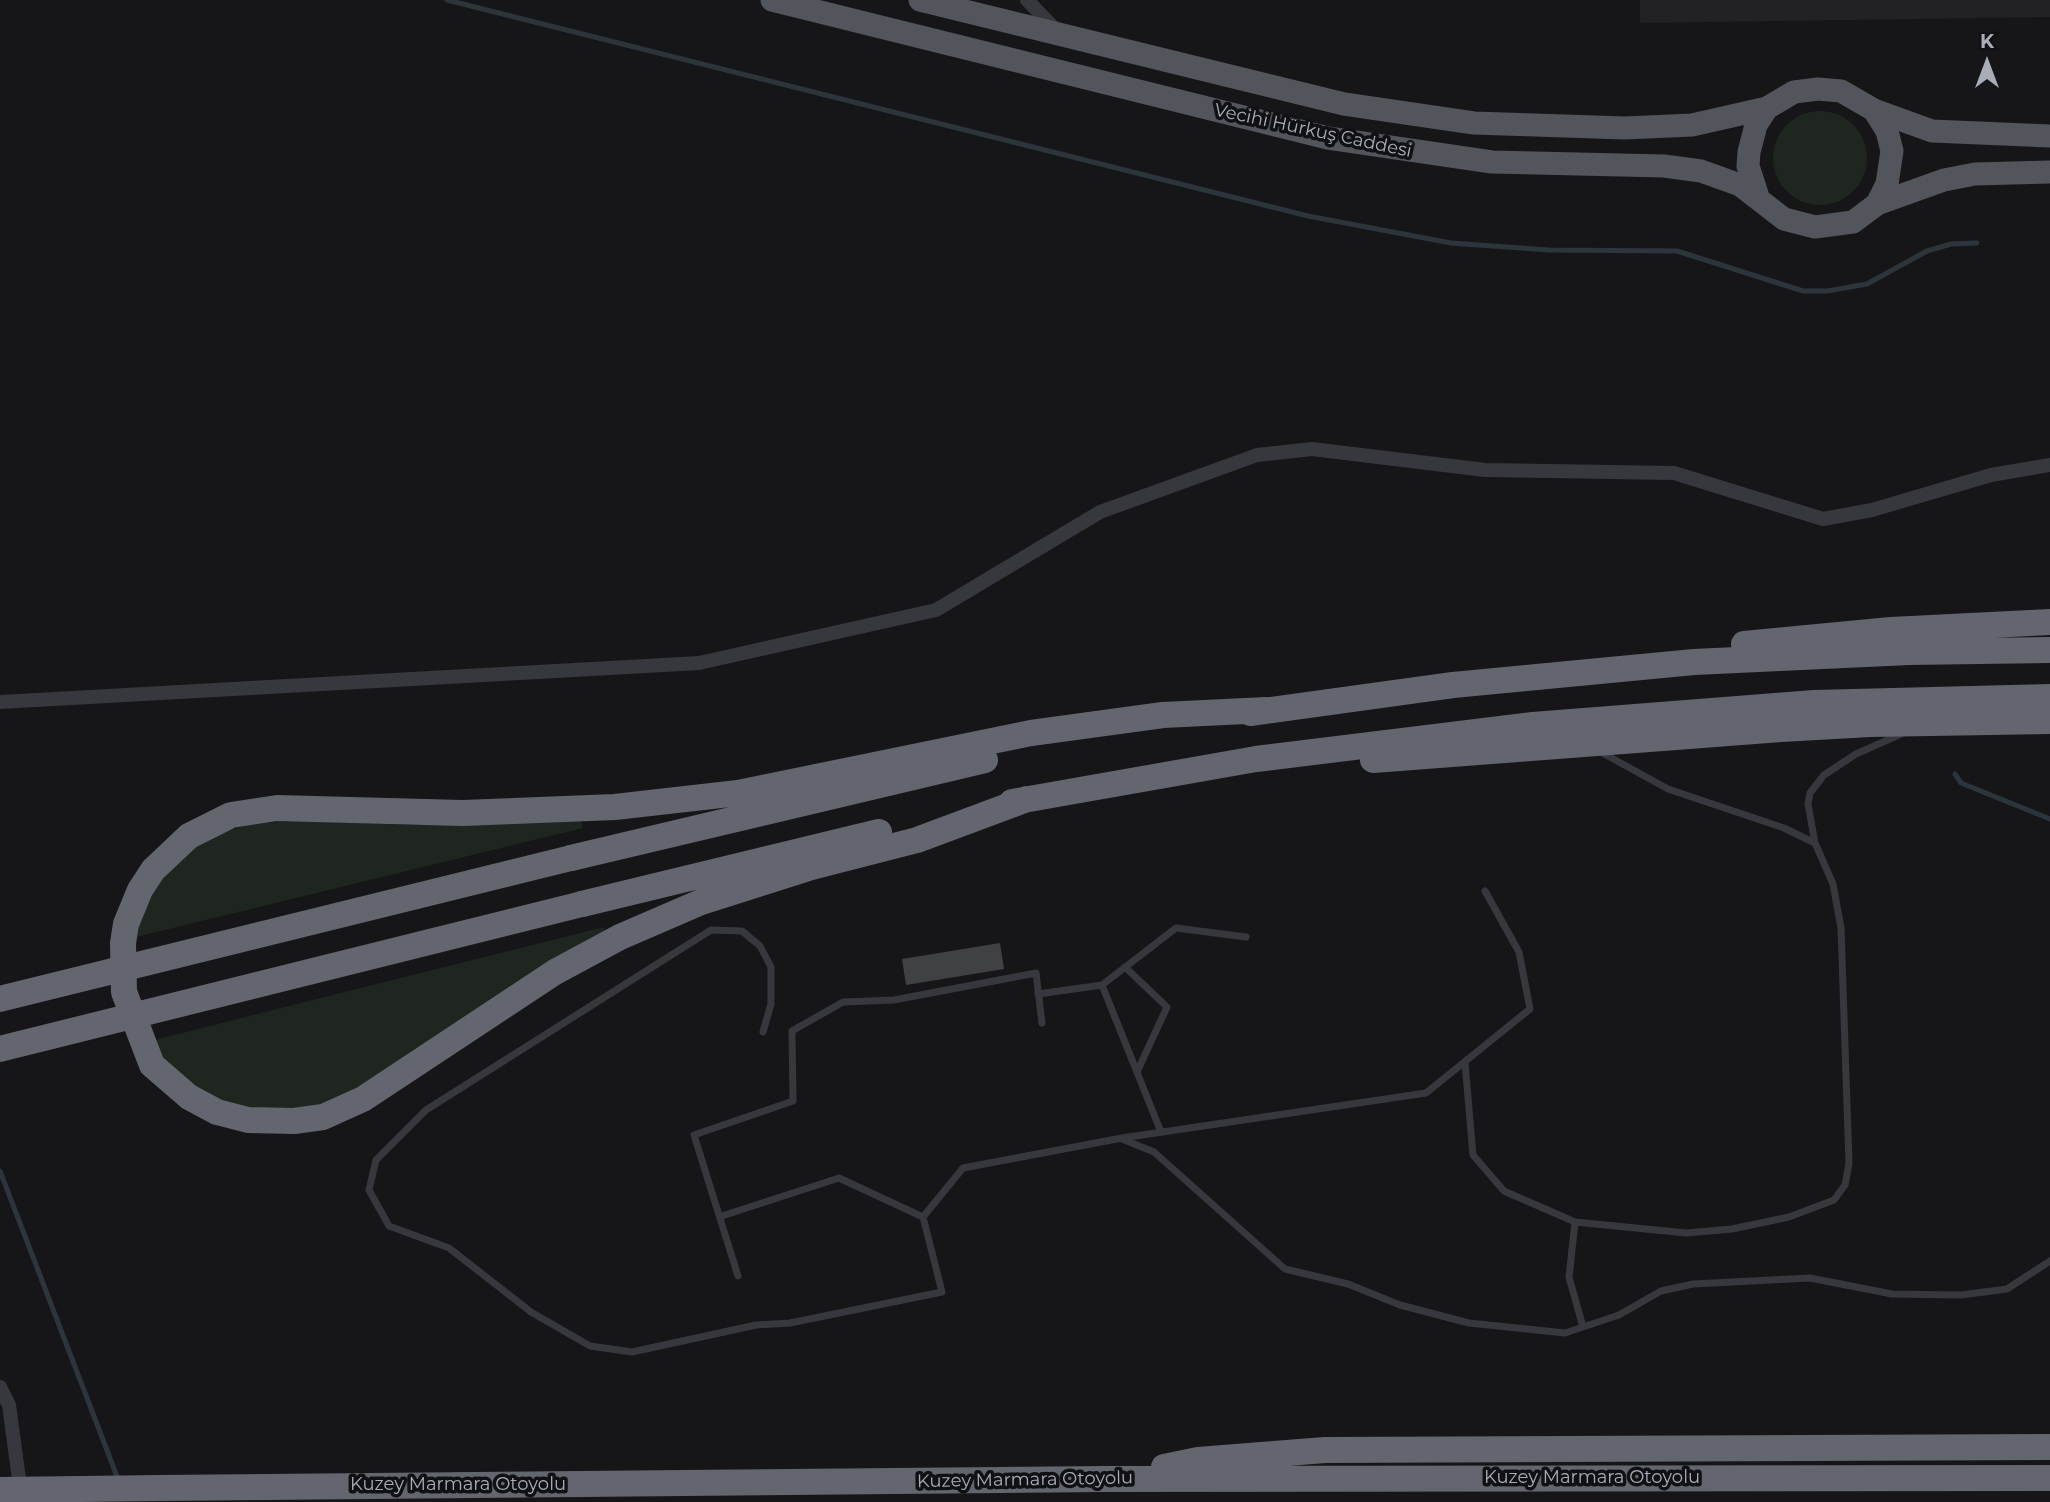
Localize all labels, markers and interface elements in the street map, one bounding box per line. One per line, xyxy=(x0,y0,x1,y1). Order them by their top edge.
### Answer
north arrow xyxy=(1952,28,2022,98)
text: K xyxy=(1980,30,1994,53)
street label: Vecihi Hürkuş Caddesi xyxy=(1212,100,1414,162)
street label: Kuzey Marmara Otoyolu xyxy=(917,1467,1133,1493)
street label: Kuzey Marmara Otoyolu xyxy=(1484,1467,1700,1489)
street label: Kuzey Marmara Otoyolu xyxy=(350,1474,566,1496)

